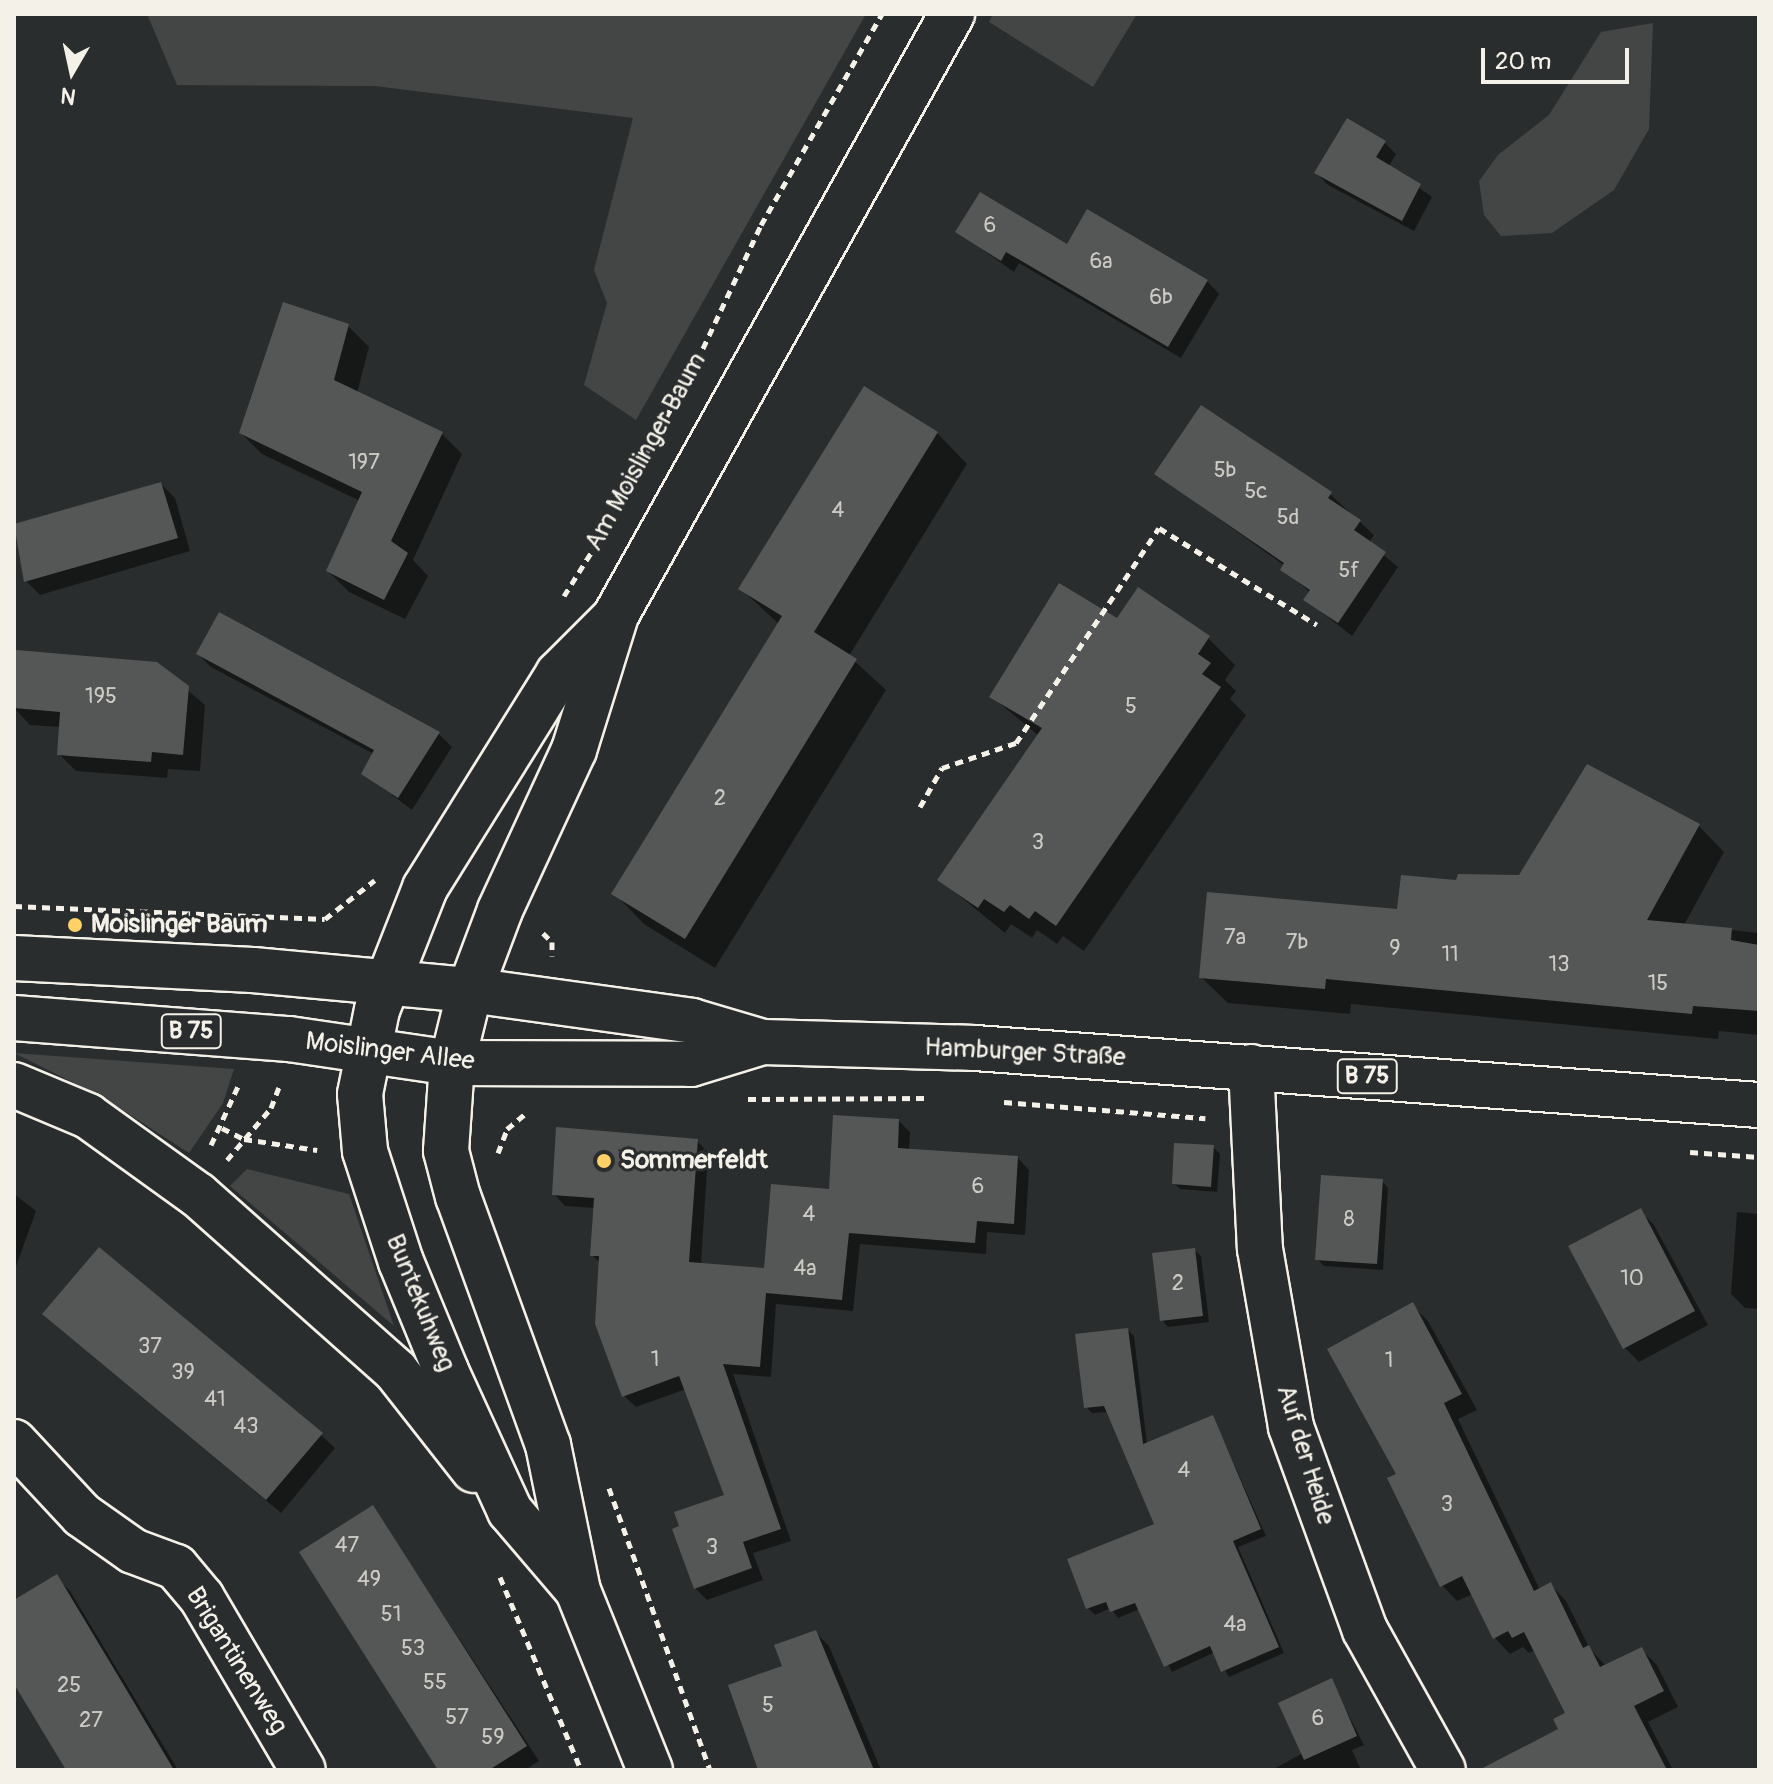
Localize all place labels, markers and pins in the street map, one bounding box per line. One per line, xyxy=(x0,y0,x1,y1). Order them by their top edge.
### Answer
place label: Moislinger Baum xyxy=(91,909,268,941)
marker: Moislinger Baum xyxy=(66,916,84,934)
place label: Sommerfeldt xyxy=(620,1145,768,1177)
marker: Sommerfeldt xyxy=(595,1152,613,1170)

